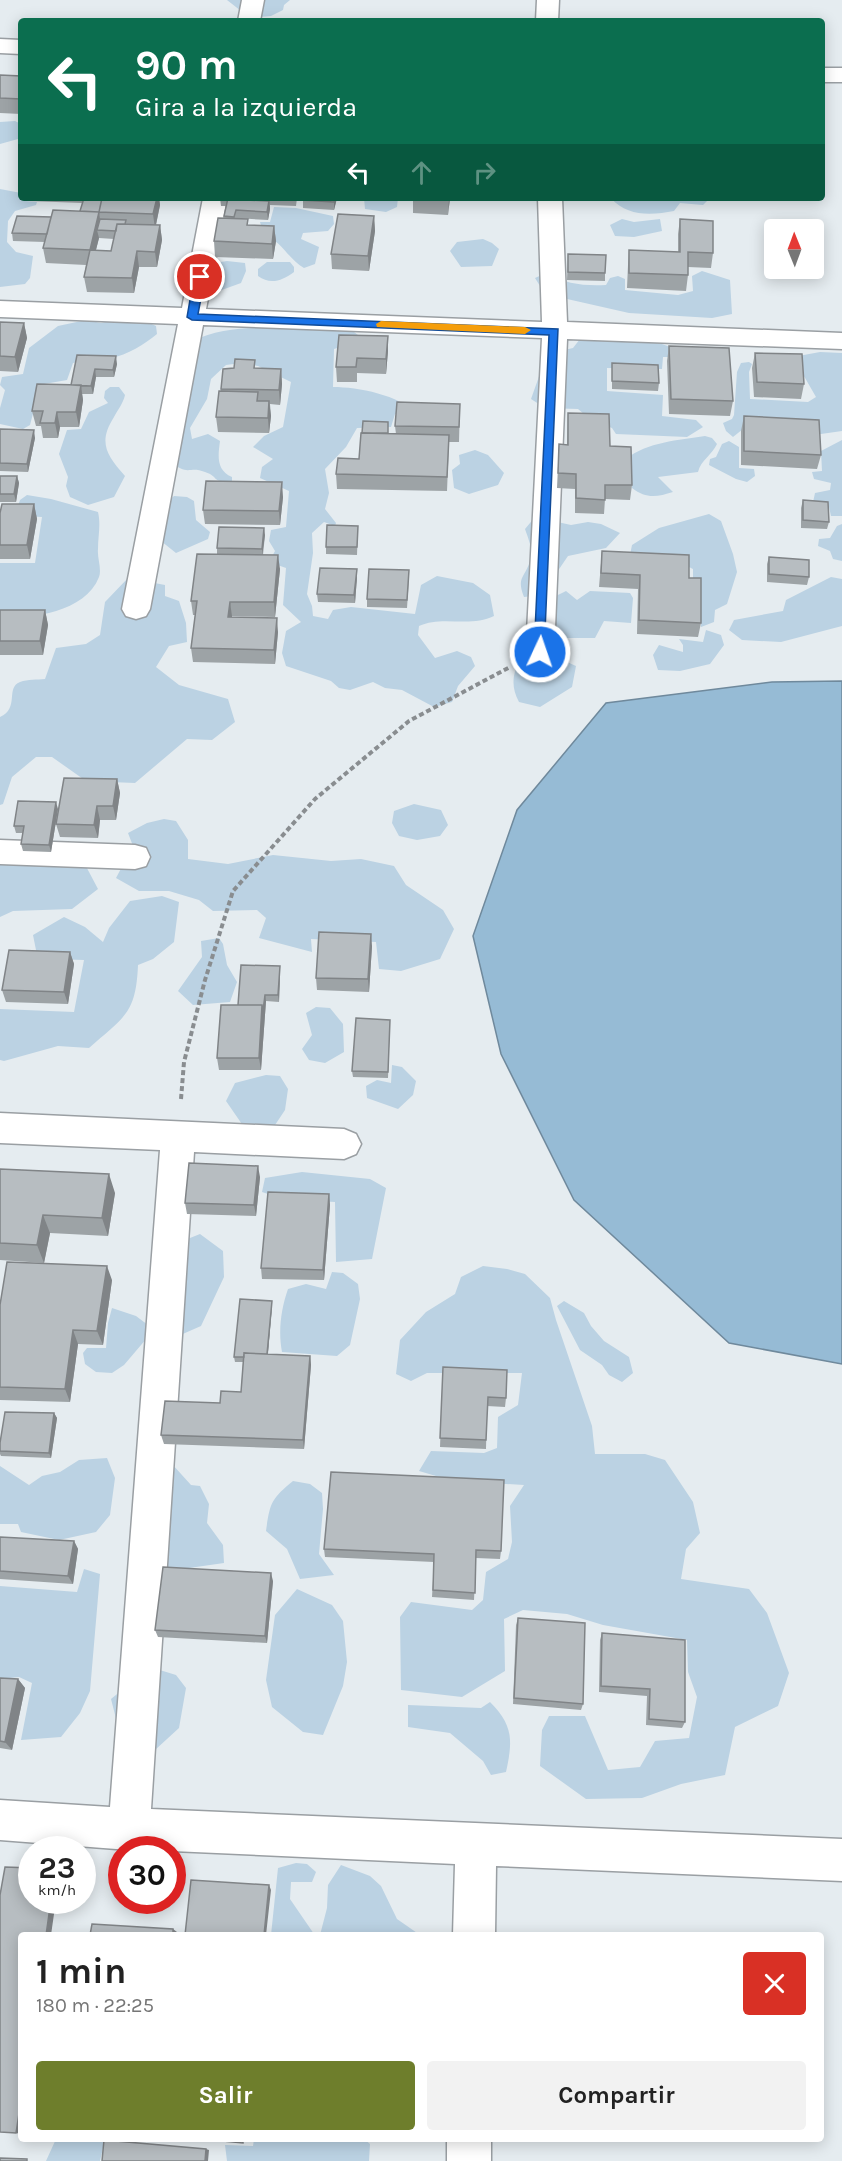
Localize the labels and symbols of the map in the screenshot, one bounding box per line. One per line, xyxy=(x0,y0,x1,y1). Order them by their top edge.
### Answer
north arrow xyxy=(764,219,824,279)
pin xyxy=(174,251,225,302)
position arrow xyxy=(508,620,572,684)
speed limit sign: 30 xyxy=(108,1836,186,1914)

